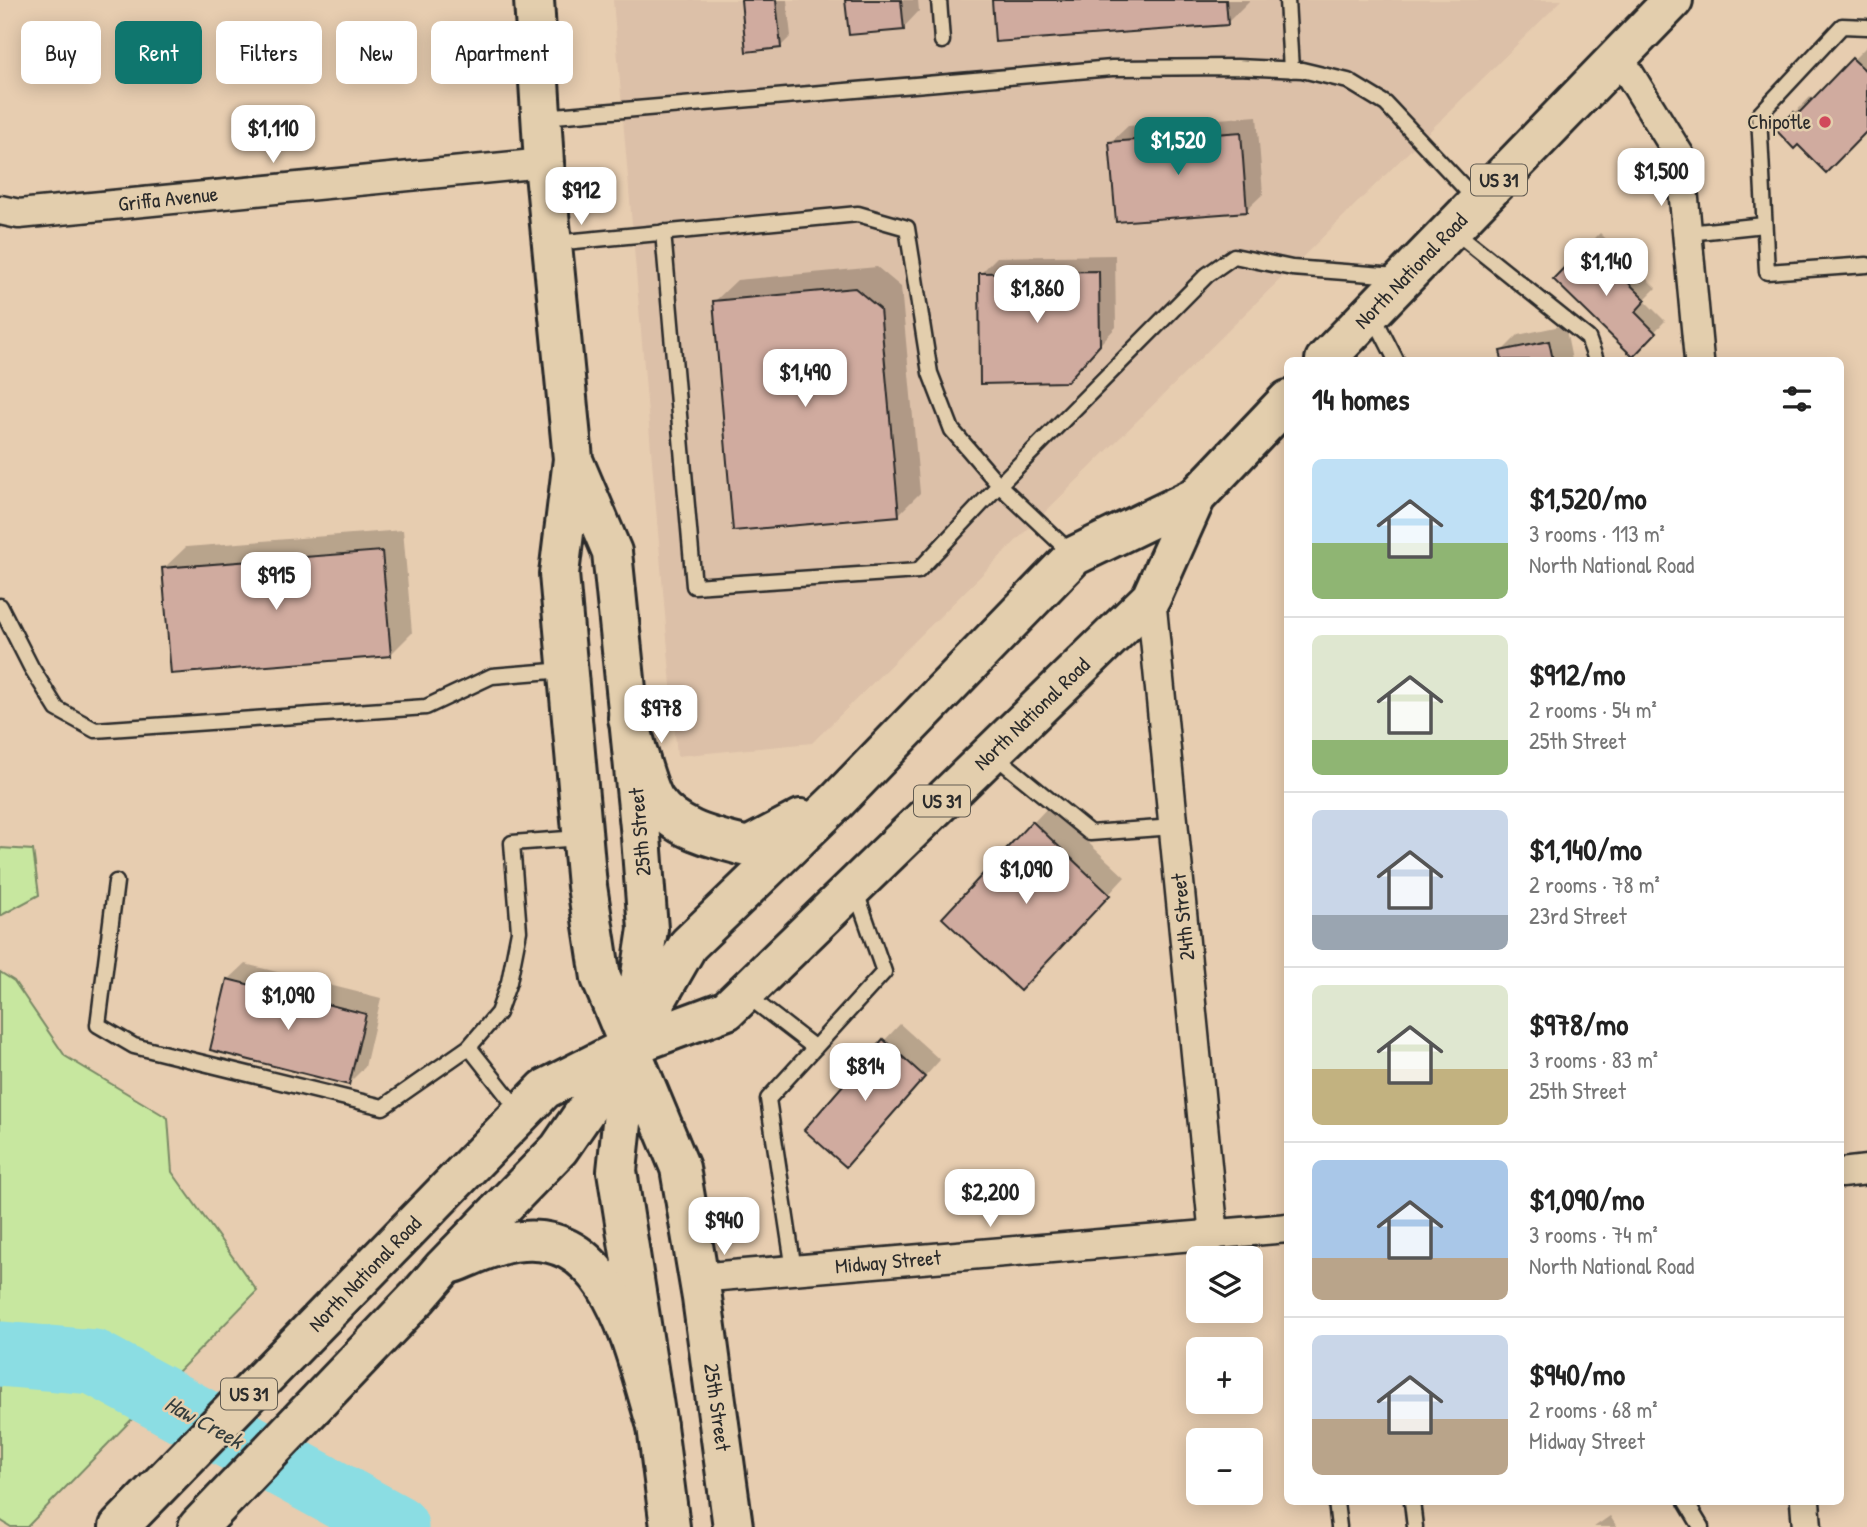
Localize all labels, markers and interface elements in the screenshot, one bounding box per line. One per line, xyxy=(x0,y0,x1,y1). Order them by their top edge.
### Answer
chip: Buy xyxy=(21,21,101,84)
chip: Rent xyxy=(115,21,202,84)
chip: Filters xyxy=(216,21,322,84)
chip: New xyxy=(336,21,417,84)
chip: Apartment xyxy=(431,21,573,84)
pin: $1,110 xyxy=(216,106,330,165)
place label: Chipotle xyxy=(1747,107,1811,136)
text: $1,110 xyxy=(247,112,299,143)
marker: Chipotle xyxy=(1817,114,1833,130)
pin: $1,520 xyxy=(1121,118,1235,177)
text: $1,520 xyxy=(1150,124,1206,155)
pin: $1,500 xyxy=(1604,148,1718,208)
text: $1,500 xyxy=(1634,155,1689,186)
road number: US 31 xyxy=(1471,164,1527,196)
pin: $912 xyxy=(540,168,622,227)
text: $912 xyxy=(561,174,601,205)
street label: Griffa Avenue xyxy=(117,179,219,218)
street label: North National Road xyxy=(1348,206,1474,335)
pin: $1,140 xyxy=(1549,238,1663,298)
text: $1,140 xyxy=(1580,245,1632,276)
pin: $1,860 xyxy=(980,266,1094,325)
text: $1,860 xyxy=(1010,272,1064,303)
pin: $1,490 xyxy=(748,350,862,409)
text: $1,490 xyxy=(779,356,831,387)
text: 14 homes xyxy=(1312,379,1410,419)
icon: filters xyxy=(1778,380,1816,418)
text: $1,520/mo xyxy=(1529,478,1647,518)
icon: home xyxy=(1368,487,1452,571)
text: 3 rooms · 113 m² xyxy=(1529,518,1665,549)
text: North National Road xyxy=(1529,549,1694,580)
pin: $915 xyxy=(235,552,317,612)
text: $915 xyxy=(257,559,295,590)
street label: North National Road xyxy=(967,651,1096,777)
text: $912/mo xyxy=(1529,654,1625,694)
icon: home xyxy=(1368,663,1452,747)
pin: $978 xyxy=(620,686,702,745)
text: $978 xyxy=(640,692,682,723)
text: 2 rooms · 54 m² xyxy=(1529,694,1657,725)
text: 25th Street xyxy=(1529,725,1626,756)
street label: 25th Street xyxy=(621,786,658,877)
road number: US 31 xyxy=(914,786,970,816)
text: $1,140/mo xyxy=(1529,829,1642,869)
icon: home xyxy=(1368,838,1452,922)
pin: $1,090 xyxy=(969,846,1083,906)
text: $1,090 xyxy=(999,853,1053,884)
text: 2 rooms · 78 m² xyxy=(1529,869,1660,900)
street label: 24th Street xyxy=(1163,871,1201,962)
text: 23rd Street xyxy=(1529,900,1627,931)
pin: $1,090 xyxy=(231,972,345,1032)
text: $1,090 xyxy=(261,979,315,1010)
text: $978/mo xyxy=(1529,1004,1628,1044)
icon: home xyxy=(1368,1013,1452,1097)
pin: $814 xyxy=(824,1044,906,1103)
text: 3 rooms · 83 m² xyxy=(1529,1044,1658,1075)
text: $814 xyxy=(846,1050,884,1081)
text: 25th Street xyxy=(1529,1075,1626,1106)
pin: $2,200 xyxy=(933,1170,1047,1229)
text: $2,200 xyxy=(961,1176,1019,1207)
text: $1,090/mo xyxy=(1529,1179,1644,1219)
icon: home xyxy=(1368,1188,1452,1272)
pin: $940 xyxy=(683,1198,765,1257)
text: $940 xyxy=(704,1204,744,1235)
street label: North National Road xyxy=(302,1209,428,1338)
text: 3 rooms · 74 m² xyxy=(1529,1219,1658,1250)
street label: Midway Street xyxy=(834,1242,943,1281)
map controls xyxy=(1186,1246,1263,1505)
button: layers xyxy=(1186,1246,1263,1323)
text: North National Road xyxy=(1529,1250,1694,1281)
button: + xyxy=(1186,1337,1263,1414)
text: $940/mo xyxy=(1529,1354,1625,1394)
street label: 25th Street xyxy=(697,1361,738,1454)
icon: home xyxy=(1368,1363,1452,1447)
road number: US 31 xyxy=(221,1378,277,1410)
water label: Haw Creek xyxy=(160,1387,251,1457)
text: 2 rooms · 68 m² xyxy=(1529,1394,1657,1425)
text: Midway Street xyxy=(1529,1425,1645,1456)
button: − xyxy=(1186,1428,1263,1505)

